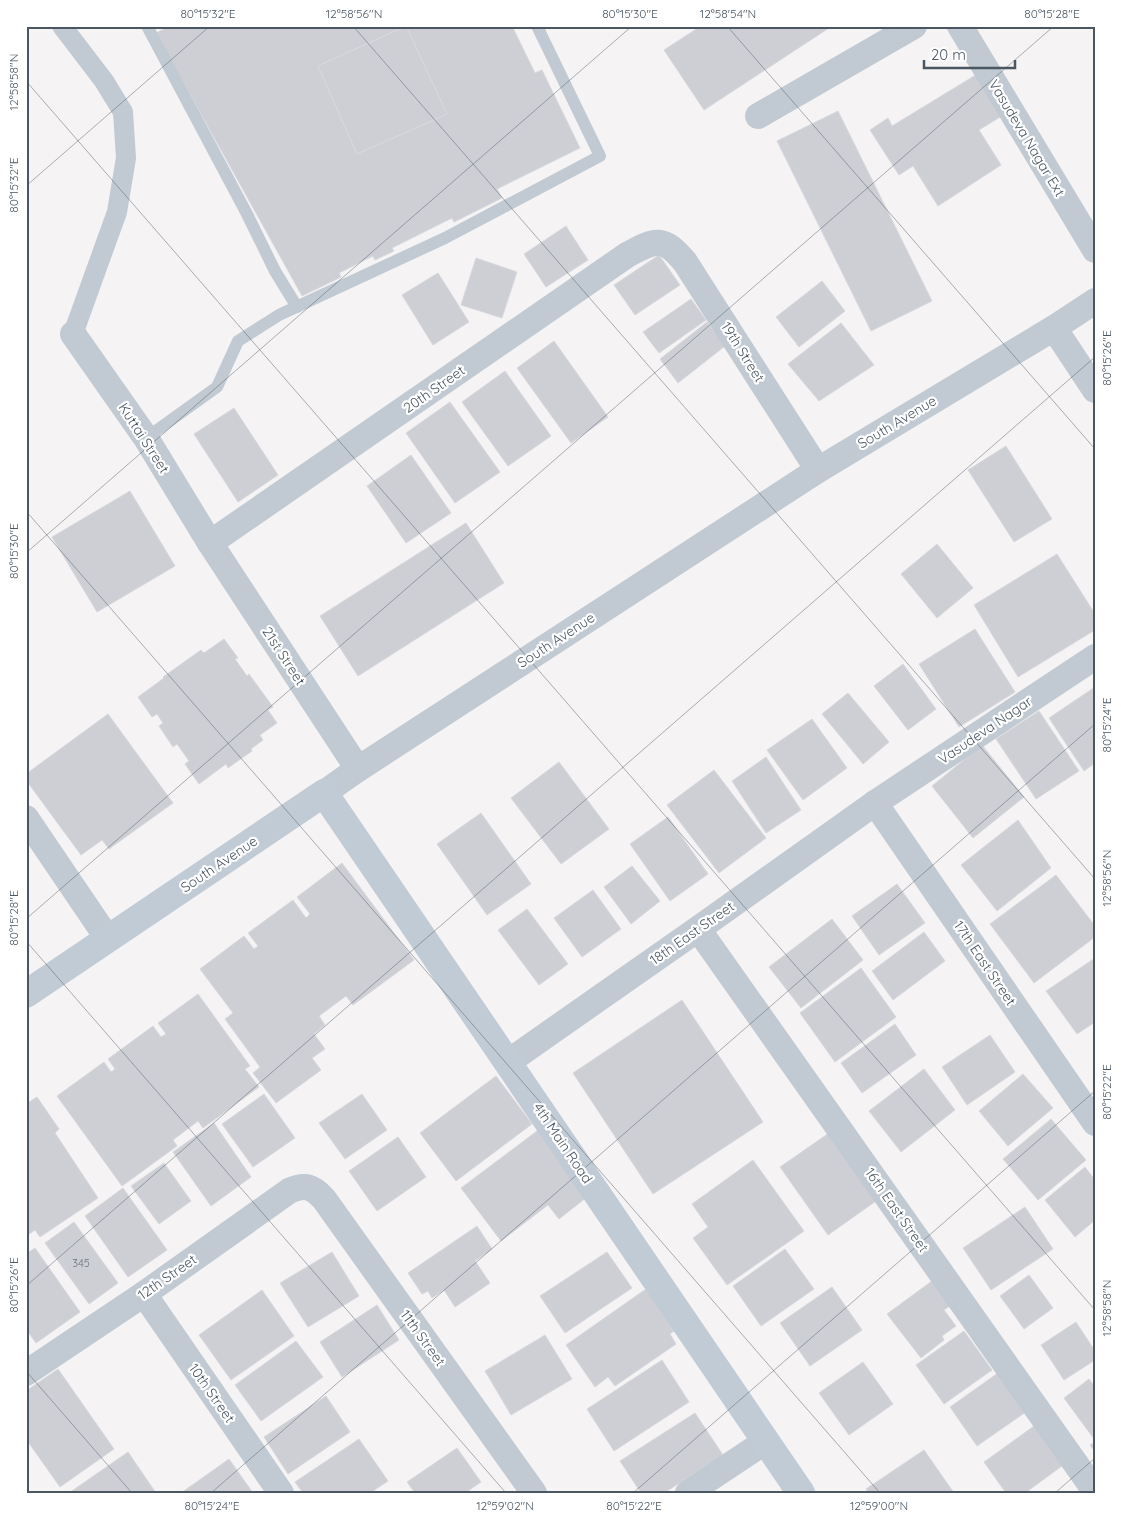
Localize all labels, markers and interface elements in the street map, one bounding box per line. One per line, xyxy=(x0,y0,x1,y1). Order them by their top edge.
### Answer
text: 80°15'32"E xyxy=(180,6,236,21)
text: 12°58'56"N xyxy=(326,6,382,21)
text: 80°15'30"E xyxy=(602,6,658,21)
text: 12°58'54"N xyxy=(700,6,756,21)
text: 80°15'28"E xyxy=(1024,6,1080,21)
scale bar xyxy=(924,38,1015,70)
text: 20 m xyxy=(931,45,966,64)
text: 12°58'58"N xyxy=(6,54,21,110)
street label: Vasudeva Nagar Ext xyxy=(985,76,1069,200)
text: 80°15'32"E xyxy=(6,157,21,213)
street label: 19th Street xyxy=(717,318,769,386)
text: 80°15'26"E xyxy=(1099,330,1114,386)
street label: 20th Street xyxy=(400,361,468,417)
street label: South Avenue xyxy=(854,391,940,453)
street label: Kuttai Street xyxy=(115,399,174,477)
text: 80°15'30"E xyxy=(6,523,21,579)
street label: South Avenue xyxy=(514,608,598,672)
street label: 21st Street xyxy=(258,623,310,689)
street label: Vasudeva Nagar xyxy=(935,692,1036,768)
text: 80°15'24"E xyxy=(1099,697,1114,753)
street label: South Avenue xyxy=(177,832,261,896)
text: 12°58'56"N xyxy=(1099,850,1114,906)
text: 80°15'28"E xyxy=(6,890,21,946)
street label: 18th East Street xyxy=(646,897,738,969)
street label: 17th East Street xyxy=(950,917,1020,1009)
text: 80°15'22"E xyxy=(1099,1064,1114,1120)
street label: 4th Main Road xyxy=(529,1099,597,1187)
street label: 16th East Street xyxy=(861,1164,933,1256)
street label: 12th Street xyxy=(134,1250,200,1304)
house number: 345 xyxy=(72,1256,90,1270)
text: 80°15'26"E xyxy=(6,1257,21,1313)
text: 12°58'58"N xyxy=(1099,1280,1114,1336)
street label: 11th Street xyxy=(397,1306,450,1370)
street label: 10th Street xyxy=(185,1360,239,1426)
text: 80°15'24"E xyxy=(184,1498,240,1513)
text: 12°59'02"N xyxy=(476,1498,534,1513)
text: 80°15'22"E xyxy=(606,1498,662,1513)
text: 12°59'00"N xyxy=(850,1498,908,1513)

